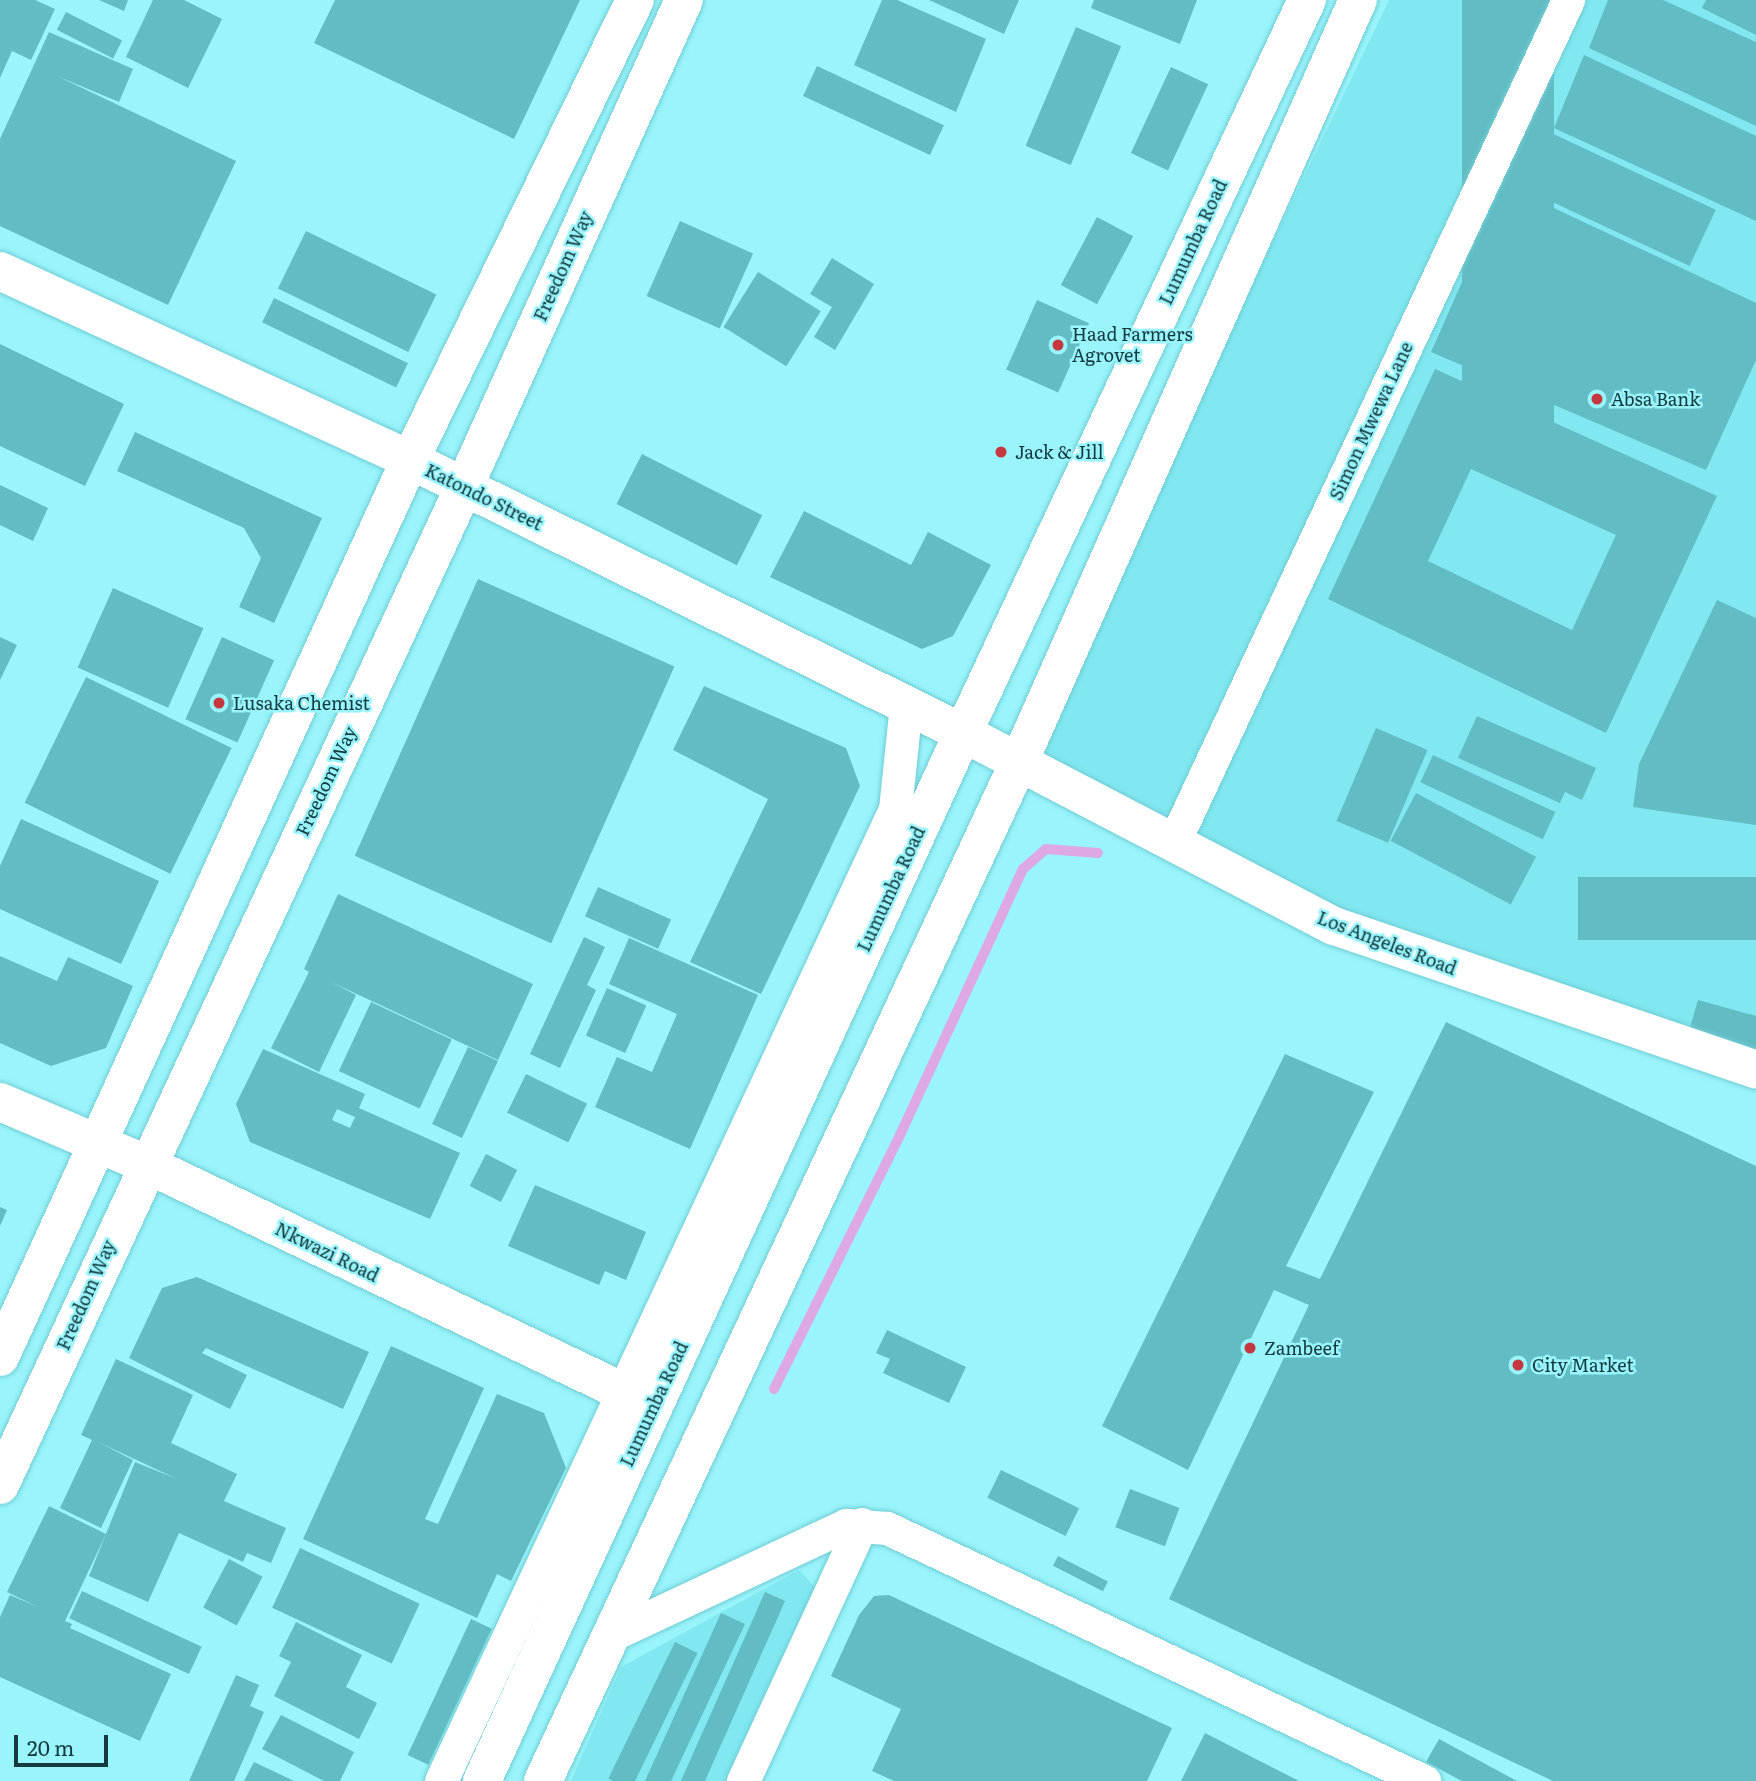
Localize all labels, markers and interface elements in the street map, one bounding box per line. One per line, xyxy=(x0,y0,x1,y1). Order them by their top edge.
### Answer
street label: Lumumba Road xyxy=(1155,176,1231,308)
street label: Freedom Way xyxy=(529,207,597,325)
place label: Haad Farmers Agrovet xyxy=(1072,324,1193,366)
marker: Haad Farmers Agrovet xyxy=(1050,337,1066,353)
street label: Simon Mwewa Lane xyxy=(1325,338,1417,504)
place label: Absa Bank xyxy=(1611,388,1700,410)
marker: Absa Bank xyxy=(1589,391,1605,407)
place label: Jack & Jill xyxy=(1015,441,1103,463)
marker: Jack & Jill xyxy=(993,444,1009,460)
street label: Katondo Street xyxy=(422,459,546,535)
place label: Lusaka Chemist xyxy=(233,692,370,714)
marker: Lusaka Chemist xyxy=(211,695,227,711)
street label: Freedom Way xyxy=(291,723,361,839)
street label: Lumumba Road xyxy=(853,823,929,955)
street label: Los Angeles Road xyxy=(1314,907,1460,979)
street label: Nkwazi Road xyxy=(272,1218,382,1286)
street label: Freedom Way xyxy=(52,1236,120,1354)
place label: Zambeef xyxy=(1264,1337,1339,1359)
street label: Lumumba Road xyxy=(616,1338,692,1470)
marker: Zambeef xyxy=(1242,1340,1258,1356)
place label: City Market xyxy=(1532,1354,1634,1376)
marker: City Market xyxy=(1510,1357,1526,1373)
scale bar xyxy=(18,1722,112,1766)
text: 20 m xyxy=(27,1731,74,1762)

